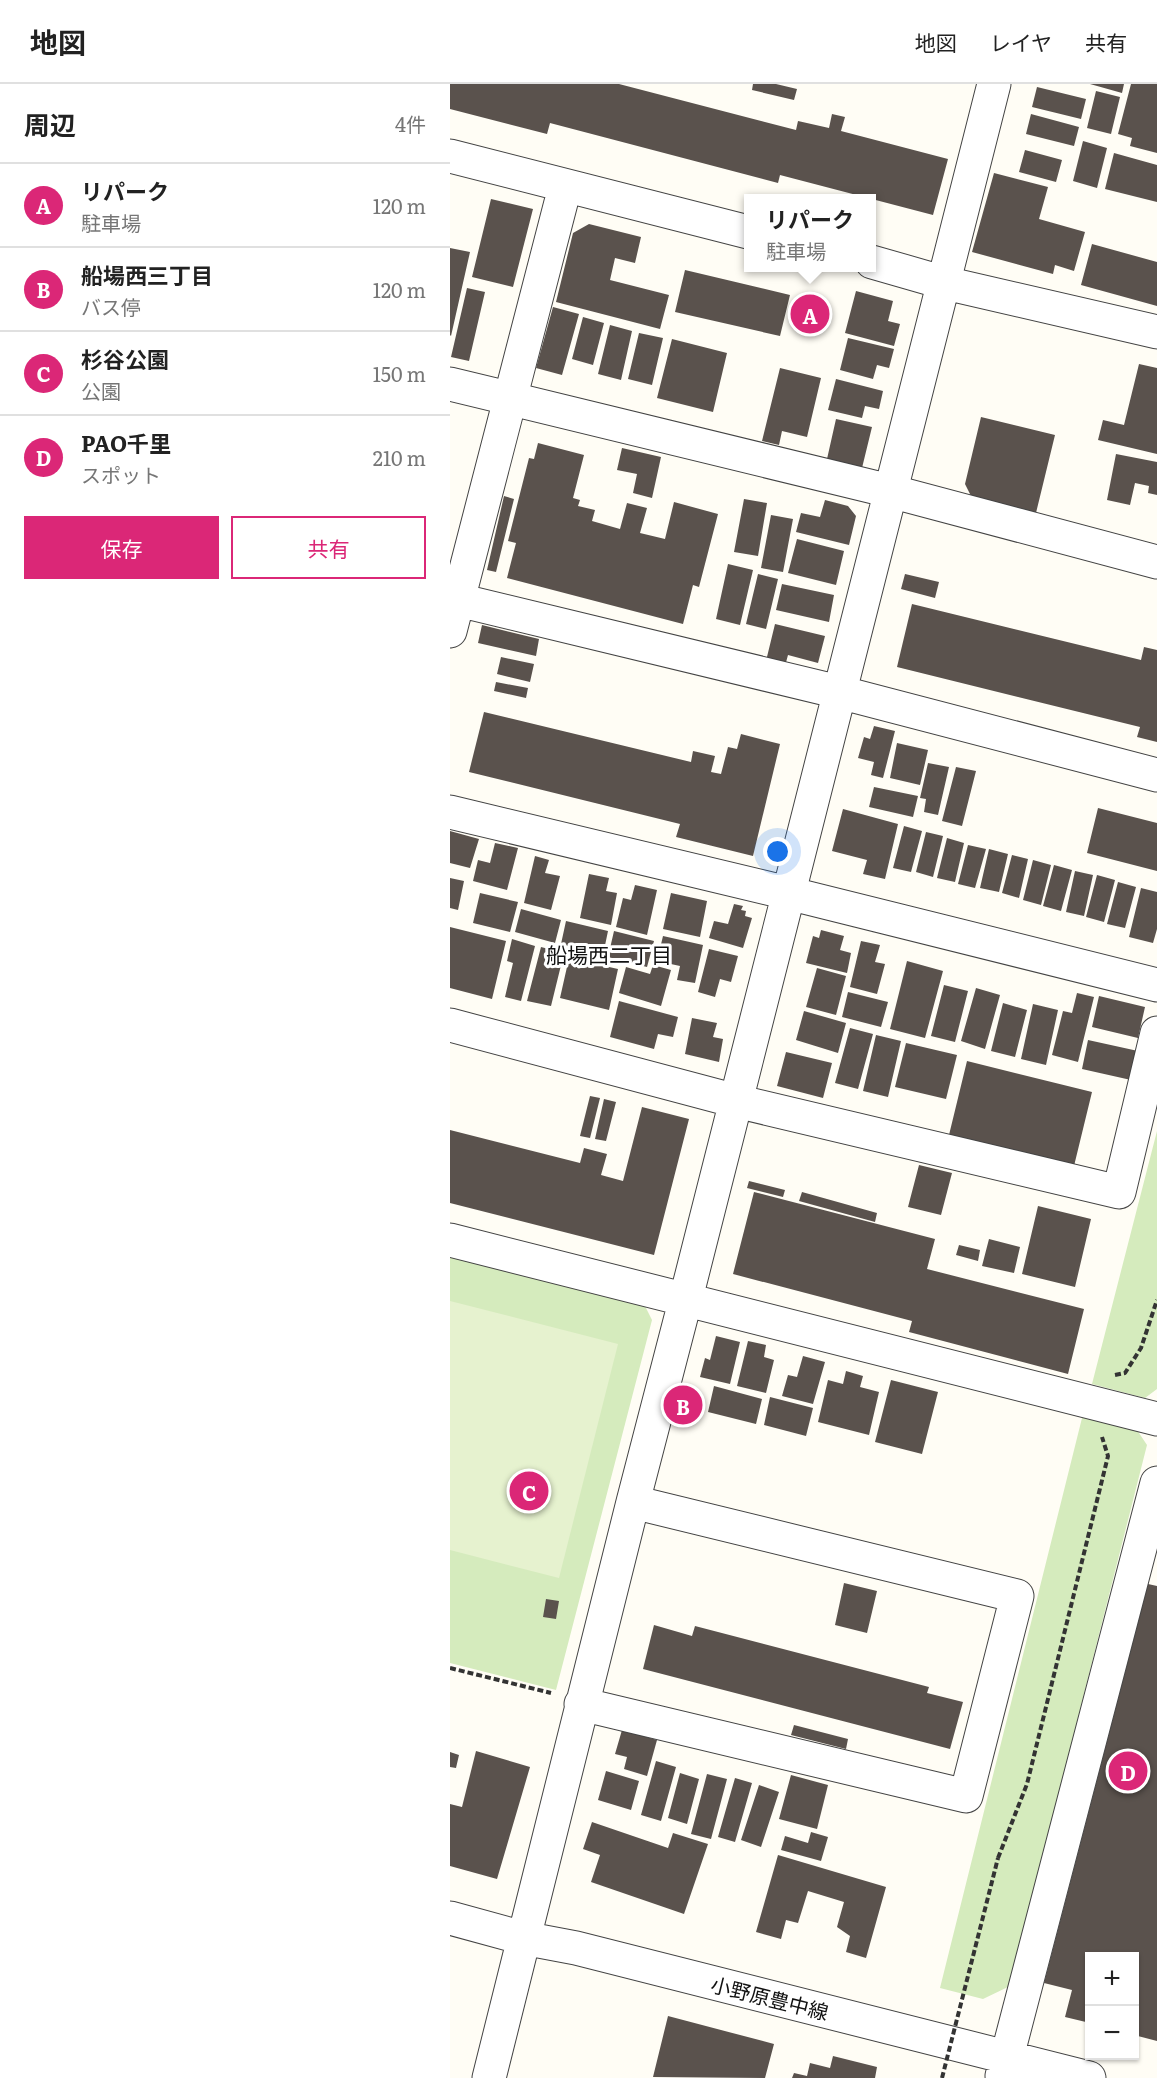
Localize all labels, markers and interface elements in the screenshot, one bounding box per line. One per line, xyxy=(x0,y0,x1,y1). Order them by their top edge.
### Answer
text: 地図 xyxy=(30,20,86,62)
text: 地図 xyxy=(915,26,957,57)
text: レイヤ xyxy=(990,26,1052,57)
text: 共有 xyxy=(1085,26,1127,57)
text: 周辺 xyxy=(24,104,76,143)
text: 4件 xyxy=(395,108,426,138)
text: リパーク xyxy=(81,174,169,207)
text: A xyxy=(36,190,51,220)
text: 120 m xyxy=(373,190,426,220)
popup xyxy=(744,194,876,272)
text: リパーク xyxy=(766,202,854,235)
text: 駐車場 xyxy=(81,207,141,237)
text: 駐車場 xyxy=(766,235,826,265)
text: 船場西三丁目 xyxy=(81,258,213,291)
text: B xyxy=(37,274,50,304)
text: 120 m xyxy=(373,274,426,304)
text: バス停 xyxy=(81,291,141,321)
pin: A xyxy=(790,292,830,336)
text: 杉谷公園 xyxy=(81,342,169,375)
text: C xyxy=(36,358,51,388)
text: 150 m xyxy=(373,358,426,388)
text: 公園 xyxy=(81,375,121,405)
text: PAO千里 xyxy=(81,426,171,459)
text: D xyxy=(36,442,51,472)
text: 210 m xyxy=(373,442,426,472)
text: スポット xyxy=(81,459,161,489)
button: 保存 xyxy=(24,516,219,579)
button: 共有 xyxy=(231,516,426,579)
your location xyxy=(763,837,792,866)
district label: 船場西二丁目 xyxy=(546,938,672,969)
pin: B xyxy=(664,1382,702,1428)
pin: C xyxy=(510,1468,548,1514)
pin: D xyxy=(1108,1748,1148,1794)
map controls xyxy=(1085,1952,1139,2060)
button: + xyxy=(1085,1952,1139,2006)
street label: 小野原豊中線 xyxy=(708,1968,832,2026)
button: − xyxy=(1085,2006,1139,2060)

